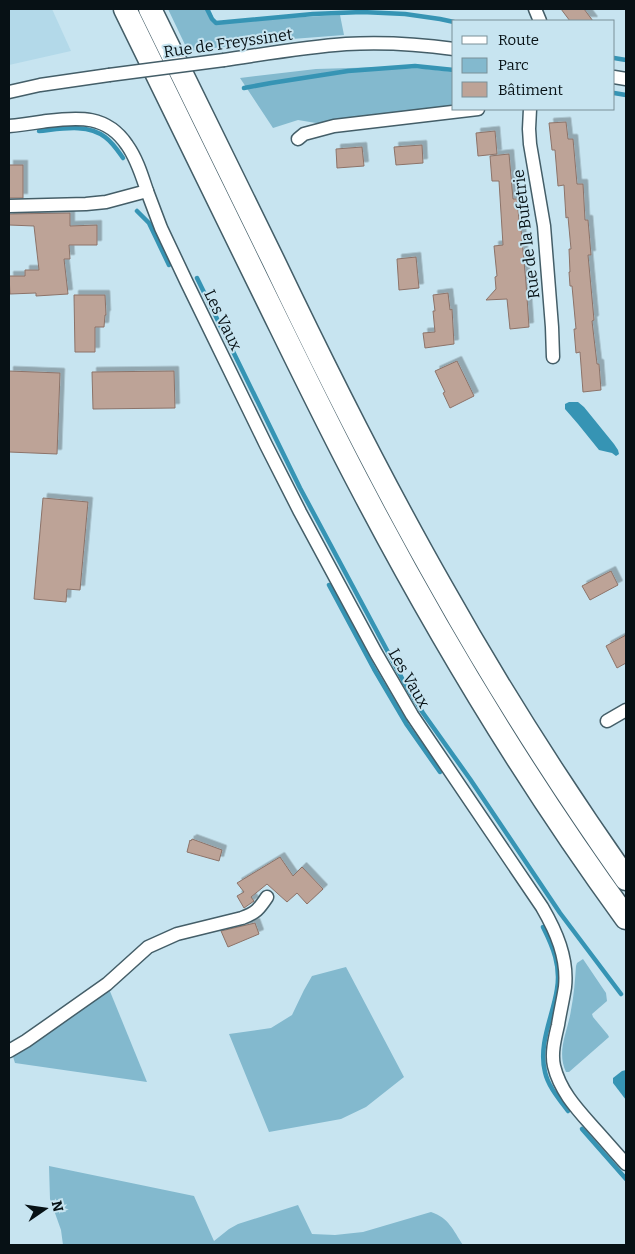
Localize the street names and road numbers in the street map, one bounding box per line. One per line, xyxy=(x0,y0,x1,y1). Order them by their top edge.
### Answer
street label: Rue de Freyssinet xyxy=(162,25,294,61)
street label: Rue de la Bufetrie xyxy=(509,168,543,300)
street label: Les Vaux xyxy=(200,286,246,354)
street label: Les Vaux xyxy=(384,645,434,711)

